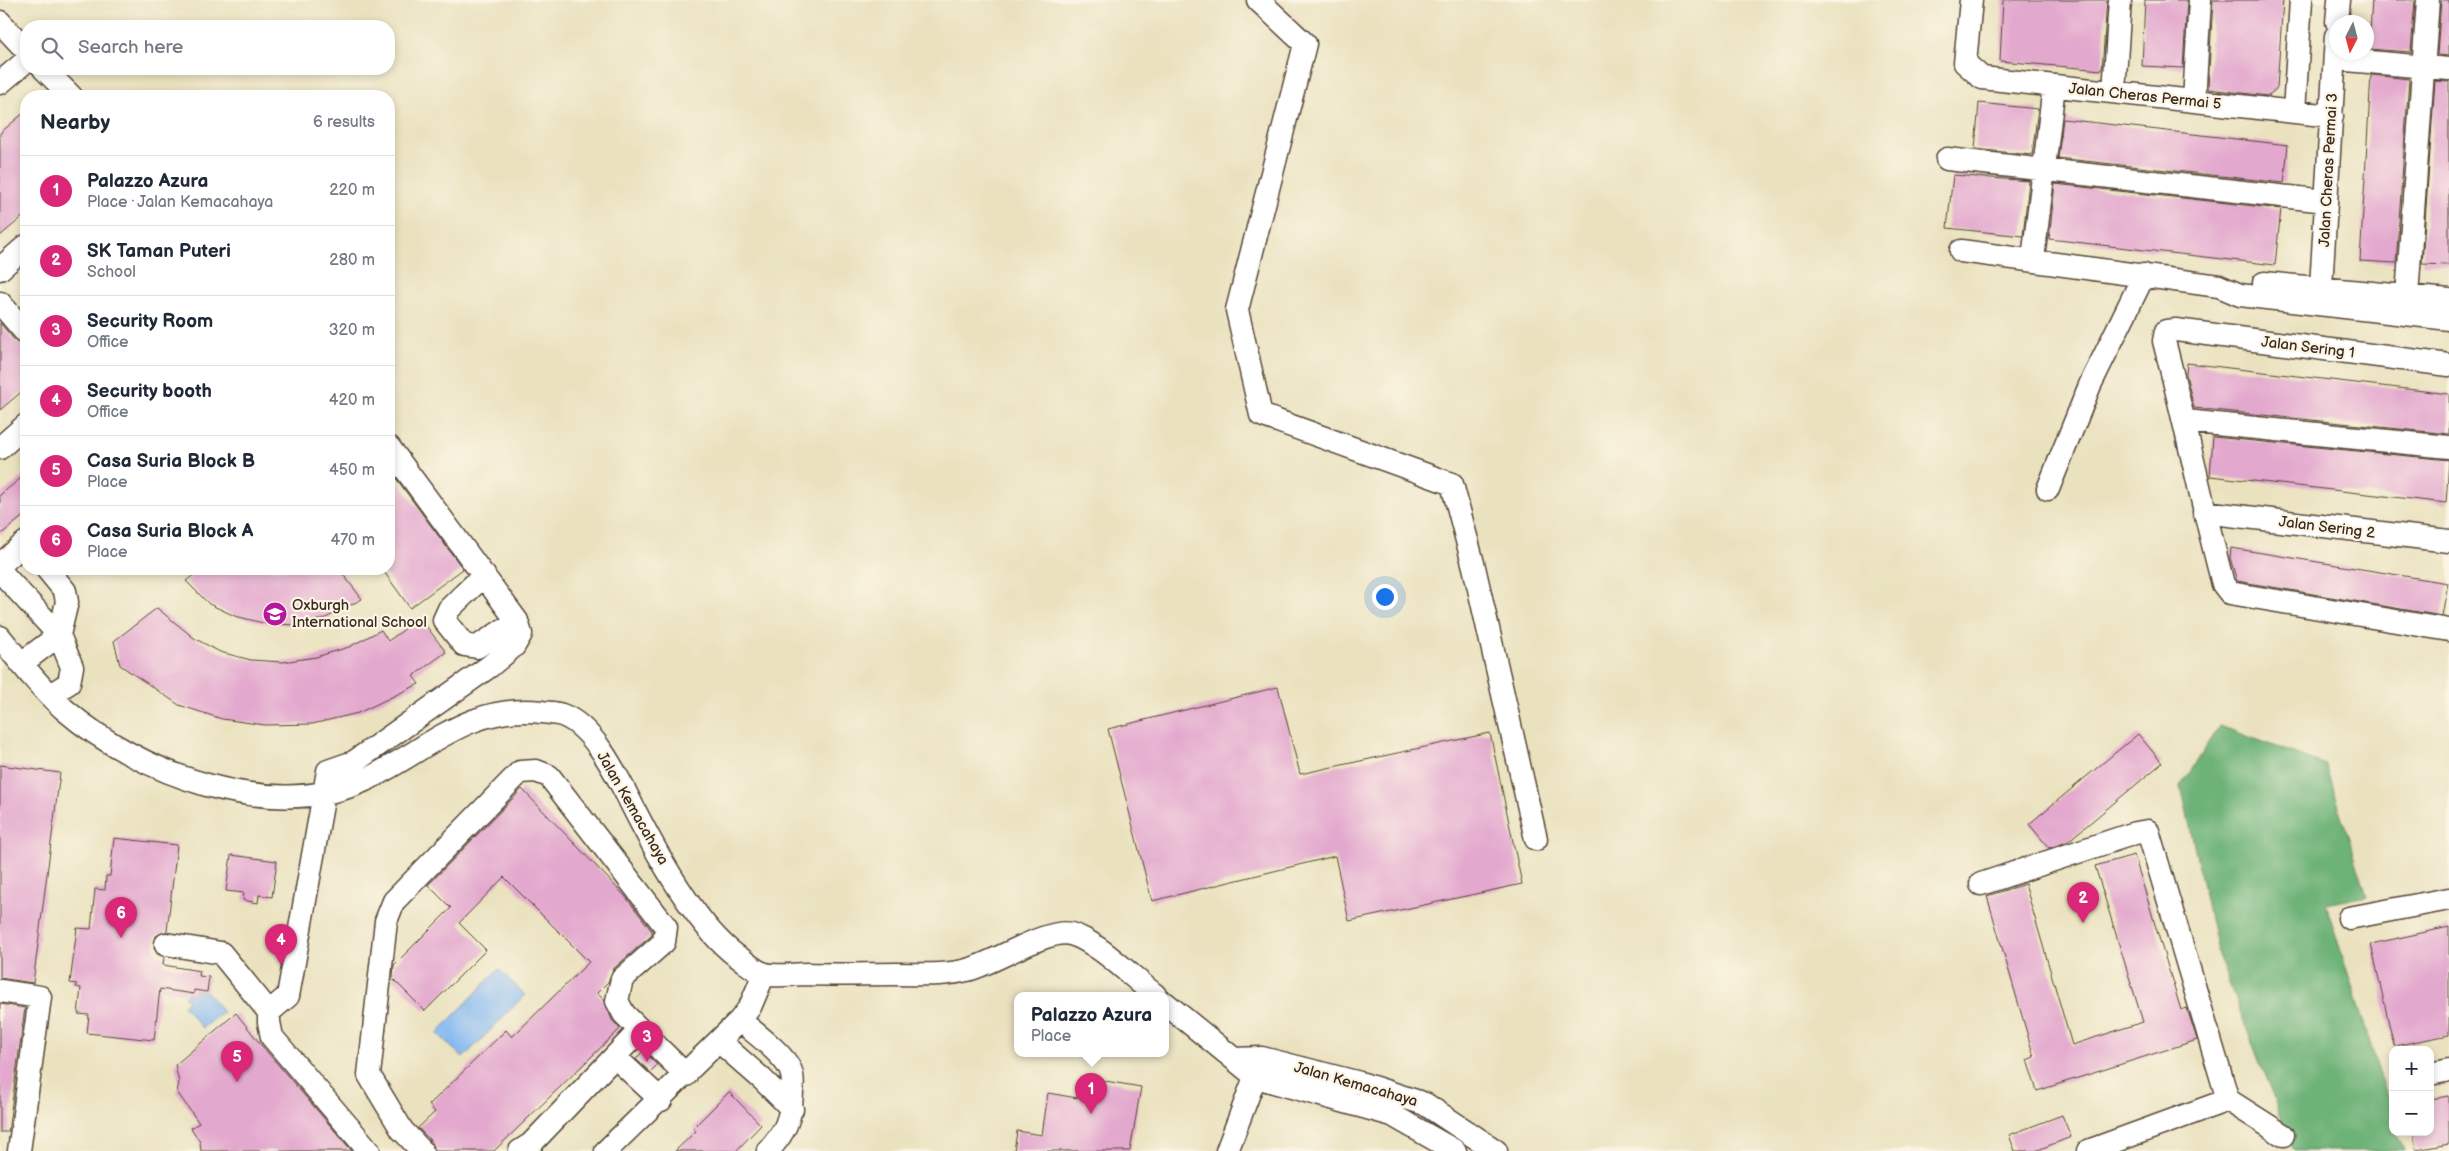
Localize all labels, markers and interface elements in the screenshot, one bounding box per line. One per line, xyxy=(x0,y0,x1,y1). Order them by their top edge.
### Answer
north arrow xyxy=(2329,15,2374,60)
search box xyxy=(20,20,395,75)
icon: search xyxy=(38,34,66,62)
text: Search here xyxy=(78,36,183,59)
street label: Jalan Cheras Permai 5 xyxy=(2068,79,2222,114)
street label: Jalan Cheras Permai 3 xyxy=(2315,93,2342,247)
text: Nearby xyxy=(40,110,110,135)
text: 6 results xyxy=(313,113,375,132)
text: Palazzo Azura xyxy=(87,170,208,193)
text: 1 xyxy=(53,181,59,200)
text: 220 m xyxy=(329,181,375,200)
text: Place · Jalan Kemacahaya xyxy=(87,193,273,212)
text: SK Taman Puteri xyxy=(87,240,231,263)
text: 2 xyxy=(51,251,61,270)
text: 280 m xyxy=(329,251,375,270)
text: School xyxy=(87,263,136,282)
text: Security Room xyxy=(87,310,213,333)
text: 3 xyxy=(51,321,61,340)
text: 320 m xyxy=(329,321,375,340)
street label: Jalan Sering 1 xyxy=(2260,332,2356,363)
text: Office xyxy=(87,333,129,352)
text: Security booth xyxy=(87,380,212,403)
text: 4 xyxy=(51,391,61,410)
text: 420 m xyxy=(329,391,375,410)
text: Office xyxy=(87,403,129,422)
text: Casa Suria Block B xyxy=(87,450,255,473)
text: 5 xyxy=(51,461,61,480)
text: 450 m xyxy=(329,461,375,480)
text: Place xyxy=(87,473,128,492)
street label: Jalan Sering 2 xyxy=(2278,512,2376,543)
text: Casa Suria Block A xyxy=(87,520,253,543)
text: 6 xyxy=(51,531,61,550)
text: 470 m xyxy=(330,531,375,550)
text: Place xyxy=(87,543,128,562)
your location xyxy=(1372,584,1398,610)
place label: Oxburgh International School xyxy=(292,596,427,632)
school or university icon: Oxburgh International School xyxy=(262,601,288,627)
street label: Jalan Kemacahaya xyxy=(592,748,673,868)
pin: 2 xyxy=(2067,882,2099,923)
pin: 6 xyxy=(105,897,137,938)
pin: 4 xyxy=(265,924,297,965)
popup xyxy=(1014,992,1169,1057)
text: Palazzo Azura xyxy=(1031,1004,1152,1027)
pin: 3 xyxy=(631,1021,663,1062)
text: Place xyxy=(1031,1027,1071,1046)
pin: 5 xyxy=(221,1041,253,1082)
map controls xyxy=(2389,1046,2434,1136)
button: + xyxy=(2389,1046,2434,1091)
street label: Jalan Kemacahaya xyxy=(1292,1058,1420,1111)
pin: 1 xyxy=(1075,1073,1107,1114)
button: − xyxy=(2389,1091,2434,1136)

